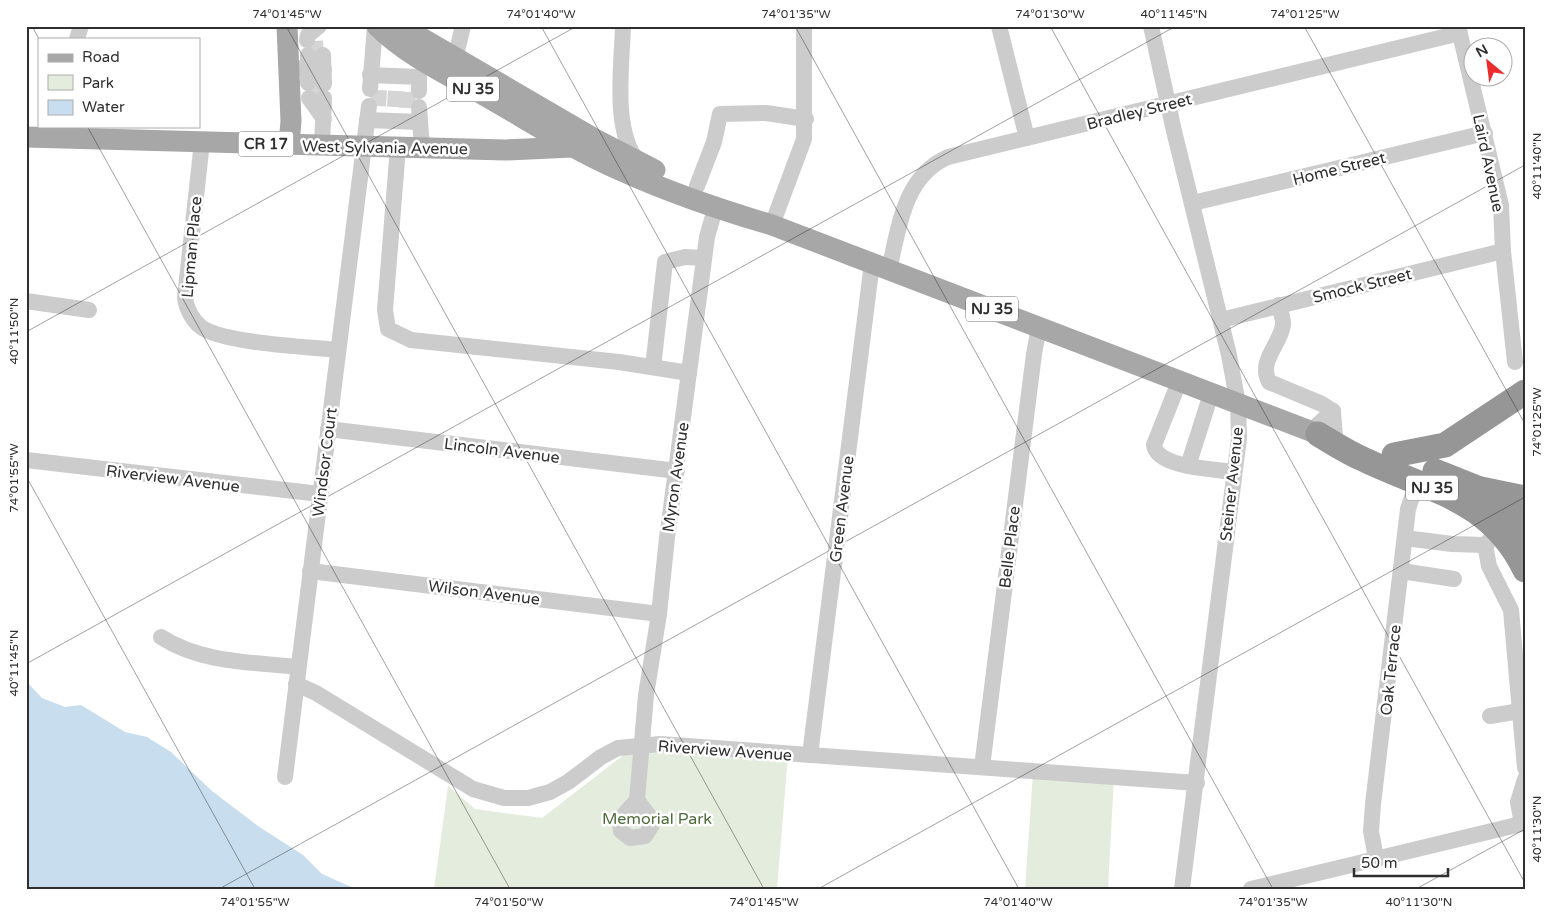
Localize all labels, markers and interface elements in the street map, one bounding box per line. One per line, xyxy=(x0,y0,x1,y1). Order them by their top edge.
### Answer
text: 74°01'45"W xyxy=(252,7,322,21)
text: 74°01'40"W xyxy=(506,7,576,21)
text: 74°01'35"W xyxy=(761,7,831,21)
text: 74°01'30"W xyxy=(1015,7,1085,21)
text: 40°11'45"N xyxy=(1141,7,1208,21)
text: 74°01'25"W xyxy=(1270,7,1340,21)
legend xyxy=(38,38,200,128)
north arrow xyxy=(1464,38,1514,88)
text: N xyxy=(1473,41,1491,61)
text: Road xyxy=(82,48,120,66)
text: Park xyxy=(82,74,114,92)
road number: NJ 35 xyxy=(447,76,499,102)
street label: Bradley Street xyxy=(1085,89,1194,135)
text: Water xyxy=(82,98,125,116)
street label: Laird Avenue xyxy=(1468,112,1508,214)
road number: CR 17 xyxy=(238,132,294,156)
text: 40°11'40"N xyxy=(1530,133,1544,200)
street label: West Sylvania Avenue xyxy=(302,137,468,159)
street label: Home Street xyxy=(1291,148,1388,190)
street label: Lipman Place xyxy=(178,195,206,299)
street label: Smock Street xyxy=(1311,264,1414,308)
road number: NJ 35 xyxy=(966,296,1018,322)
text: 40°11'50"N xyxy=(7,298,21,365)
text: 74°01'25"W xyxy=(1530,387,1544,457)
street label: Windsor Court xyxy=(308,406,342,518)
street label: Myron Avenue xyxy=(658,421,694,533)
street label: Steiner Avenue xyxy=(1216,426,1248,542)
street label: Lincoln Avenue xyxy=(443,434,561,468)
text: 74°01'55"W xyxy=(7,443,21,513)
street label: Green Avenue xyxy=(826,455,858,564)
street label: Riverview Avenue xyxy=(105,461,241,497)
road number: NJ 35 xyxy=(1406,476,1458,500)
street label: Belle Place xyxy=(995,505,1025,589)
street label: Wilson Avenue xyxy=(427,576,541,610)
street label: Oak Terrace xyxy=(1376,624,1406,717)
text: 40°11'45"N xyxy=(7,630,21,697)
street label: Riverview Avenue xyxy=(657,736,793,766)
text: 40°11'30"N xyxy=(1530,796,1544,863)
park label: Memorial Park xyxy=(602,809,712,829)
scale bar xyxy=(1354,845,1447,877)
text: 50 m xyxy=(1361,854,1398,872)
text: 74°01'55"W xyxy=(220,895,290,909)
text: 74°01'50"W xyxy=(474,895,544,909)
text: 74°01'45"W xyxy=(729,895,799,909)
text: 74°01'40"W xyxy=(983,895,1053,909)
text: 74°01'35"W xyxy=(1238,895,1308,909)
text: 40°11'30"N xyxy=(1386,895,1453,909)

